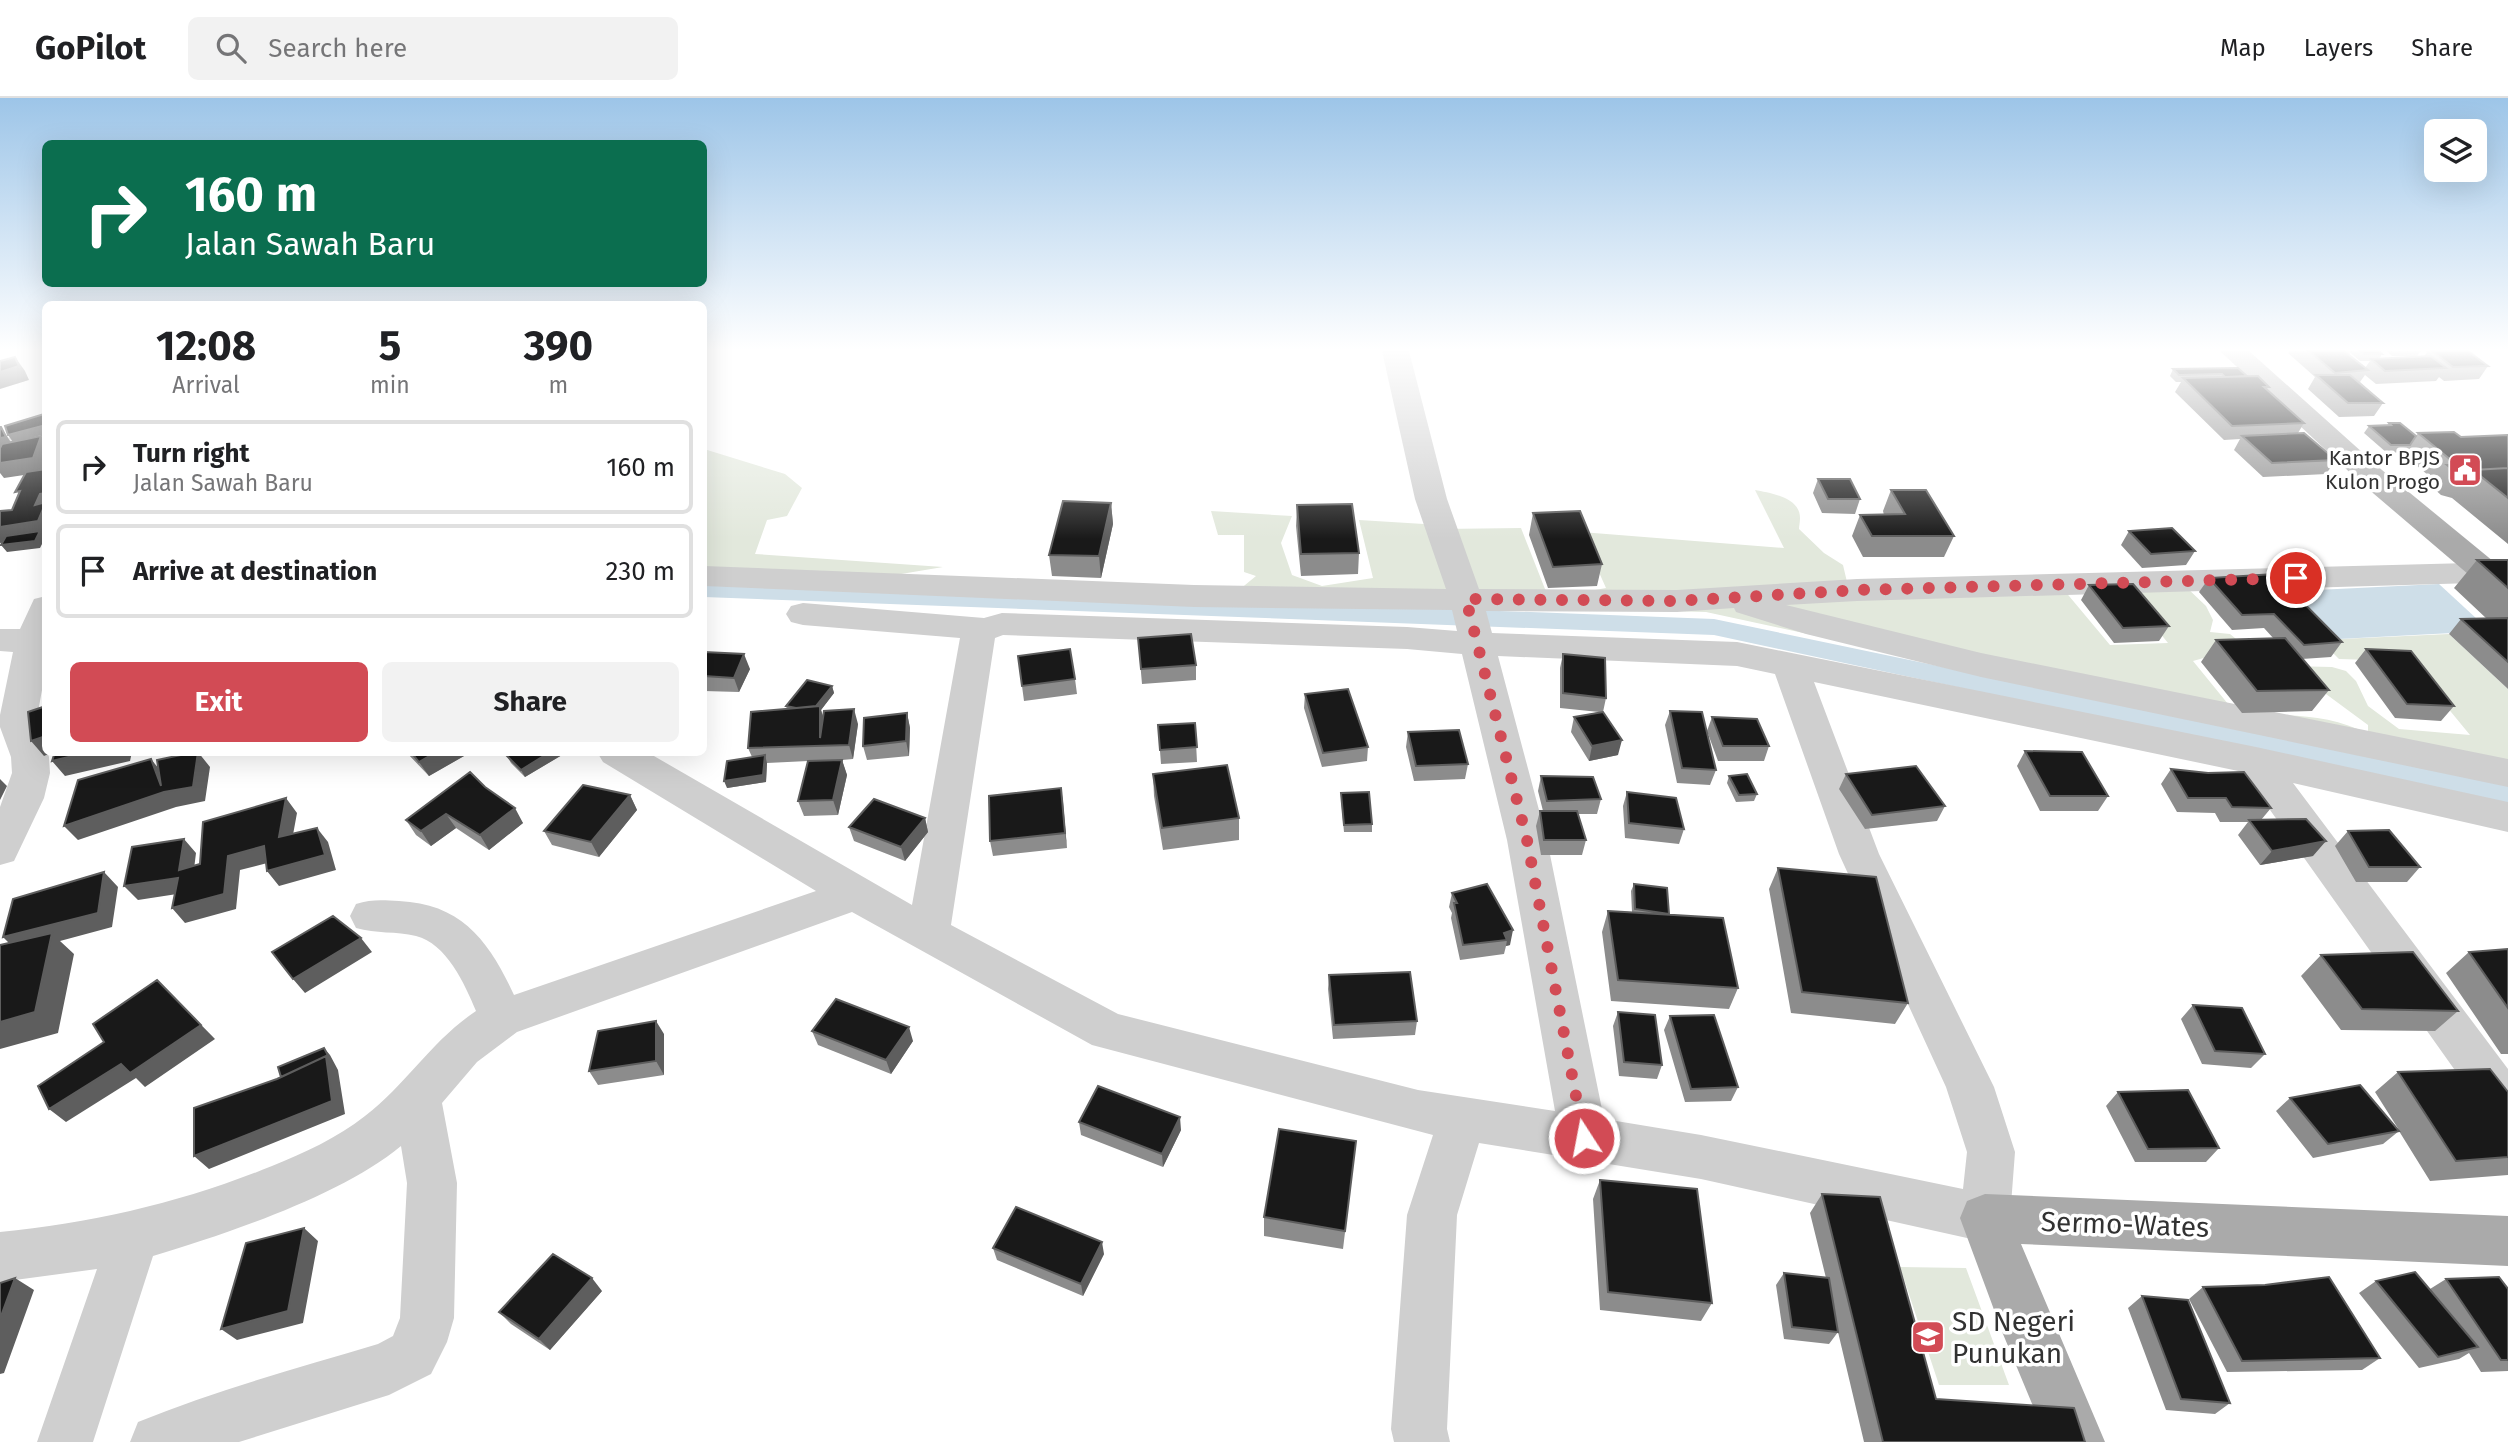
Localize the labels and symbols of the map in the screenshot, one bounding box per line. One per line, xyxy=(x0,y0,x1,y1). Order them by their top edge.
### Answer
place label: Kantor BPJS Kulon Progo xyxy=(2325,445,2440,495)
public building icon: Kantor BPJS Kulon Progo xyxy=(2446,451,2484,489)
pin xyxy=(2266,548,2326,608)
position arrow xyxy=(1547,1101,1621,1175)
street label: Sermo-Wates xyxy=(2040,1205,2210,1244)
place label: SD Negeri Punukan xyxy=(1952,1305,2075,1370)
school or university icon: SD Negeri Punukan xyxy=(1909,1318,1947,1356)

